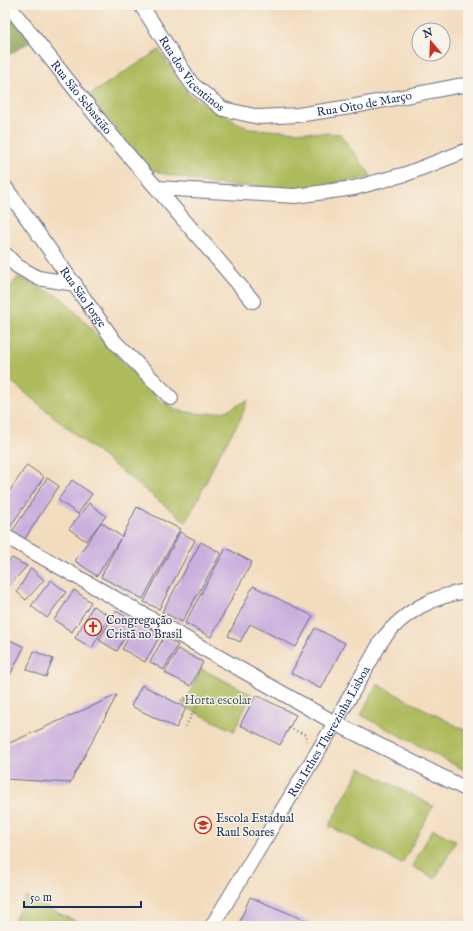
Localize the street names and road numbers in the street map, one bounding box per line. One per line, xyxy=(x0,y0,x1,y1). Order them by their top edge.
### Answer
street label: Rua dos Vicentinos xyxy=(155,33,228,115)
street label: Rua São Sebastião xyxy=(48,57,116,138)
street label: Rua Oito de Março xyxy=(316,87,414,120)
street label: Rua São Jorge xyxy=(56,264,110,331)
street label: Rua Irthes Therezinha Lisboa xyxy=(284,663,374,800)

